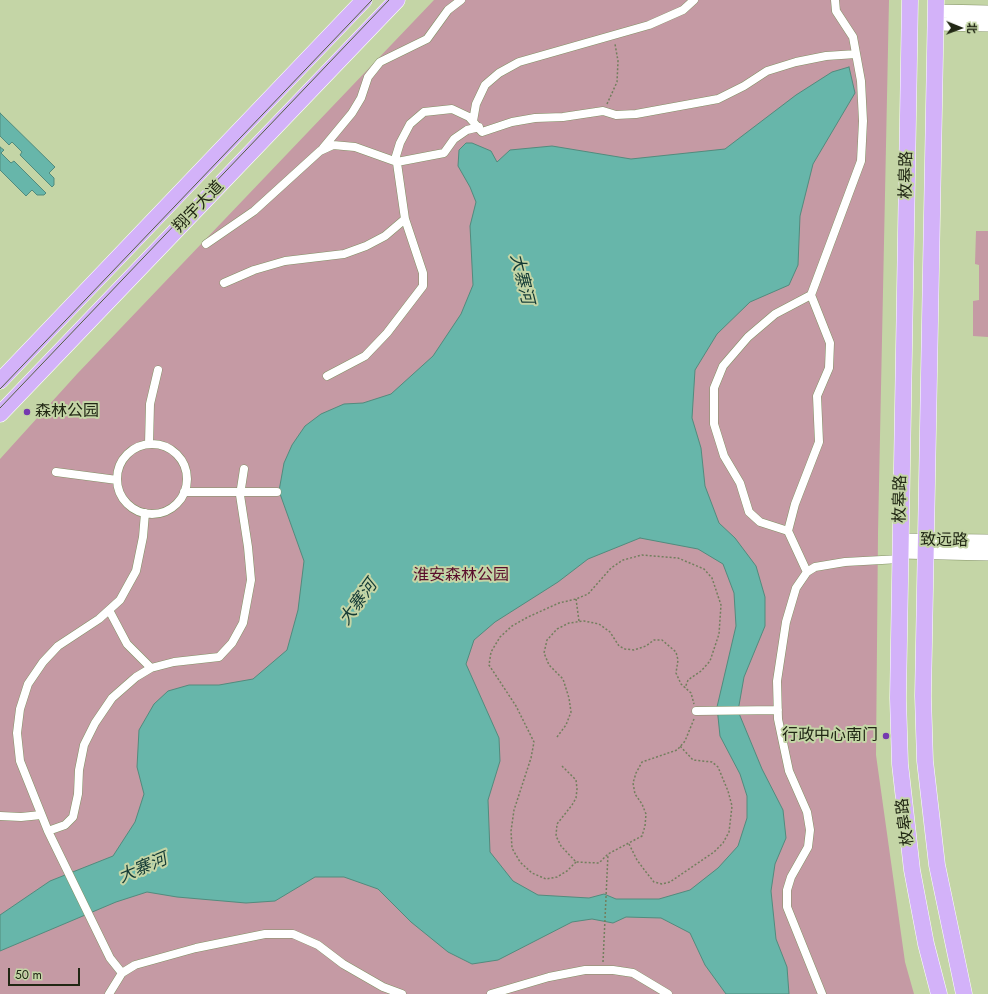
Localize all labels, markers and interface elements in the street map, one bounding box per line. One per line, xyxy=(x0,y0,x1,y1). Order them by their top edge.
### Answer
north arrow xyxy=(940,8,980,48)
text: 北 xyxy=(964,23,980,34)
street label: 枚皋路 xyxy=(897,151,917,199)
street label: 翔宇大道 xyxy=(170,177,228,237)
water label: 大寨河 xyxy=(505,252,537,306)
place label: 森林公园 xyxy=(35,402,99,422)
marker: 森林公园 xyxy=(22,407,32,417)
street label: 枚皋路 xyxy=(891,475,911,523)
street label: 致远路 xyxy=(920,531,968,551)
park label: 淮安森林公园 xyxy=(413,566,509,586)
water label: 大寨河 xyxy=(336,576,382,630)
place label: 行政中心南门 xyxy=(782,726,878,746)
marker: 行政中心南门 xyxy=(881,731,891,741)
street label: 枚皋路 xyxy=(894,797,918,847)
water label: 大寨河 xyxy=(116,850,170,888)
scale bar xyxy=(10,960,82,986)
text: 50 m xyxy=(15,966,42,984)

